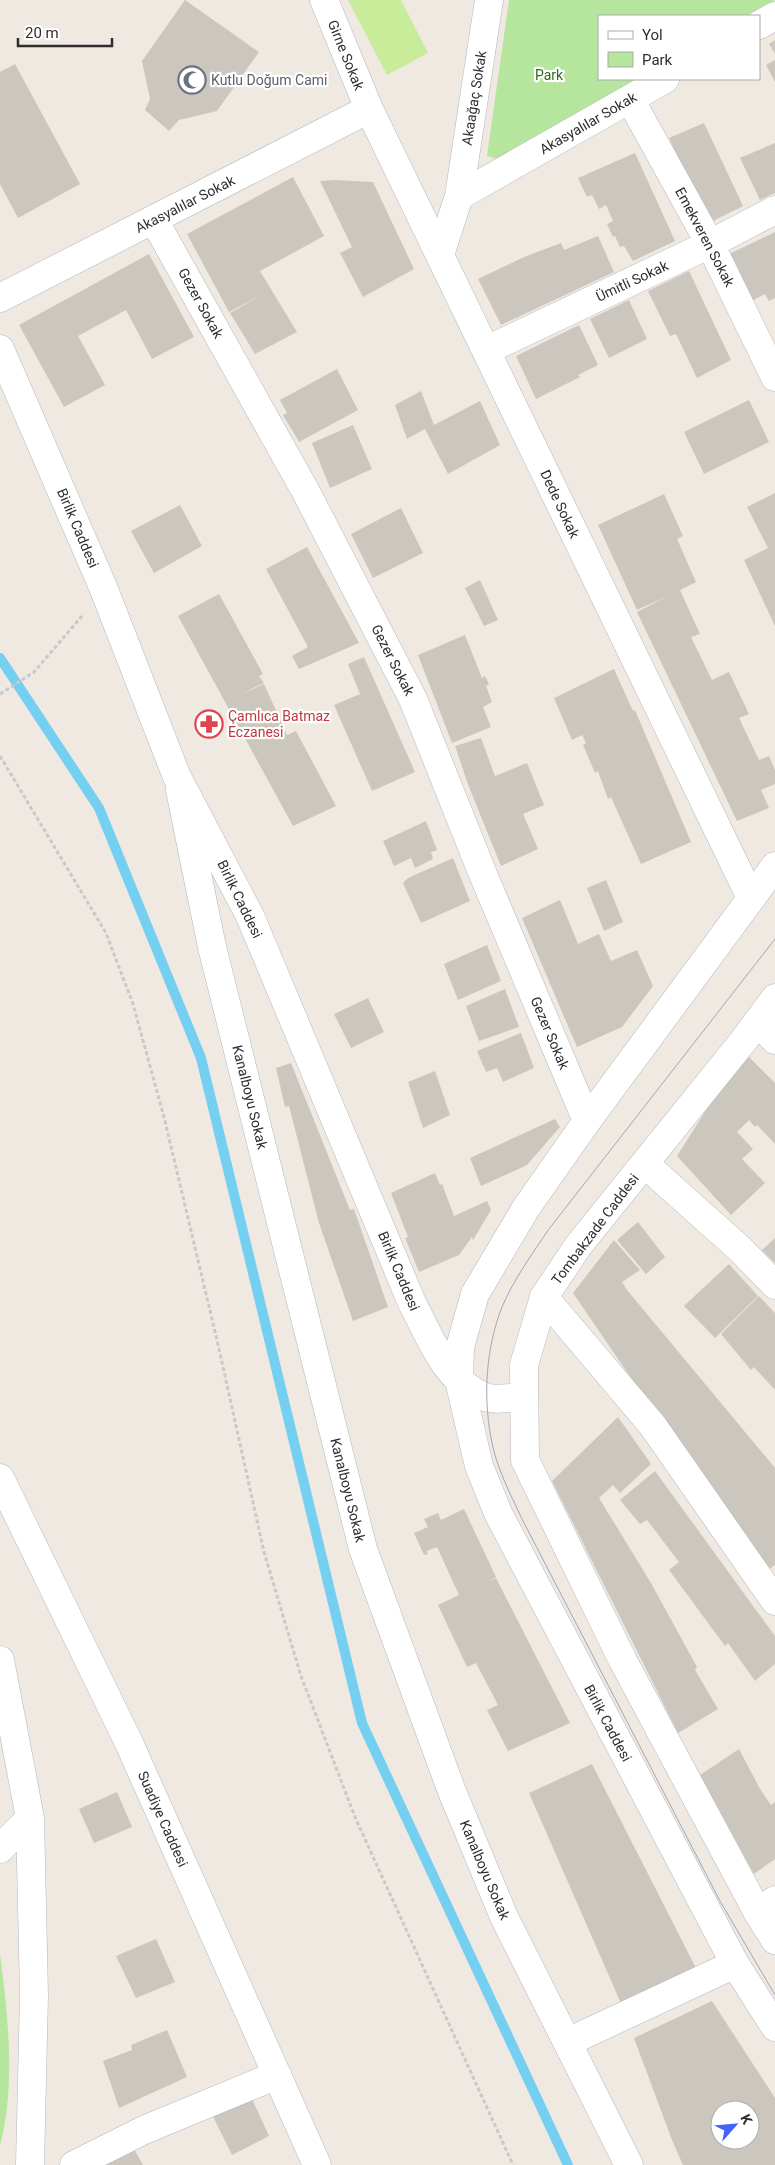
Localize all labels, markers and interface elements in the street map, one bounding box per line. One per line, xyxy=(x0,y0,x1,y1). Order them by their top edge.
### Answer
scale bar xyxy=(18,15,111,47)
legend xyxy=(598,15,760,80)
street label: Girne Sokak xyxy=(325,18,368,93)
text: 20 m xyxy=(25,24,59,42)
text: Yol xyxy=(642,26,663,44)
street label: Akaağaç Sokak xyxy=(459,49,490,147)
text: Park xyxy=(642,51,673,69)
mosque icon: Kutlu Doğum Cami xyxy=(177,65,207,95)
park label: Park xyxy=(535,67,564,83)
place label: Kutlu Doğum Cami xyxy=(211,72,327,88)
street label: Akasyalılar Sokak xyxy=(537,88,640,157)
street label: Akasyalılar Sokak xyxy=(133,172,238,236)
street label: Emekveren Sokak xyxy=(672,185,738,290)
street label: Ümitli Sokak xyxy=(593,257,671,305)
street label: Gezer Sokak xyxy=(175,265,227,342)
street label: Dede Sokak xyxy=(537,467,583,542)
street label: Birlik Caddesi xyxy=(54,486,102,570)
street label: Gezer Sokak xyxy=(368,622,418,699)
place label: Çamlıca Batmaz Eczanesi xyxy=(228,708,330,740)
pharmacy icon: Çamlıca Batmaz Eczanesi xyxy=(194,709,224,739)
street label: Birlik Caddesi xyxy=(214,857,266,941)
street label: Gezer Sokak xyxy=(527,994,573,1073)
street label: Kanalboyu Sokak xyxy=(229,1043,271,1152)
street label: Tombakzade Caddesi xyxy=(548,1171,642,1287)
street label: Birlik Caddesi xyxy=(375,1229,423,1313)
street label: Kanalboyu Sokak xyxy=(327,1436,369,1545)
street label: Birlik Caddesi xyxy=(581,1682,635,1764)
street label: Suadiye Caddesi xyxy=(135,1769,191,1869)
street label: Kanalboyu Sokak xyxy=(457,1818,514,1923)
north arrow xyxy=(710,2100,760,2150)
text: K xyxy=(737,2111,756,2127)

